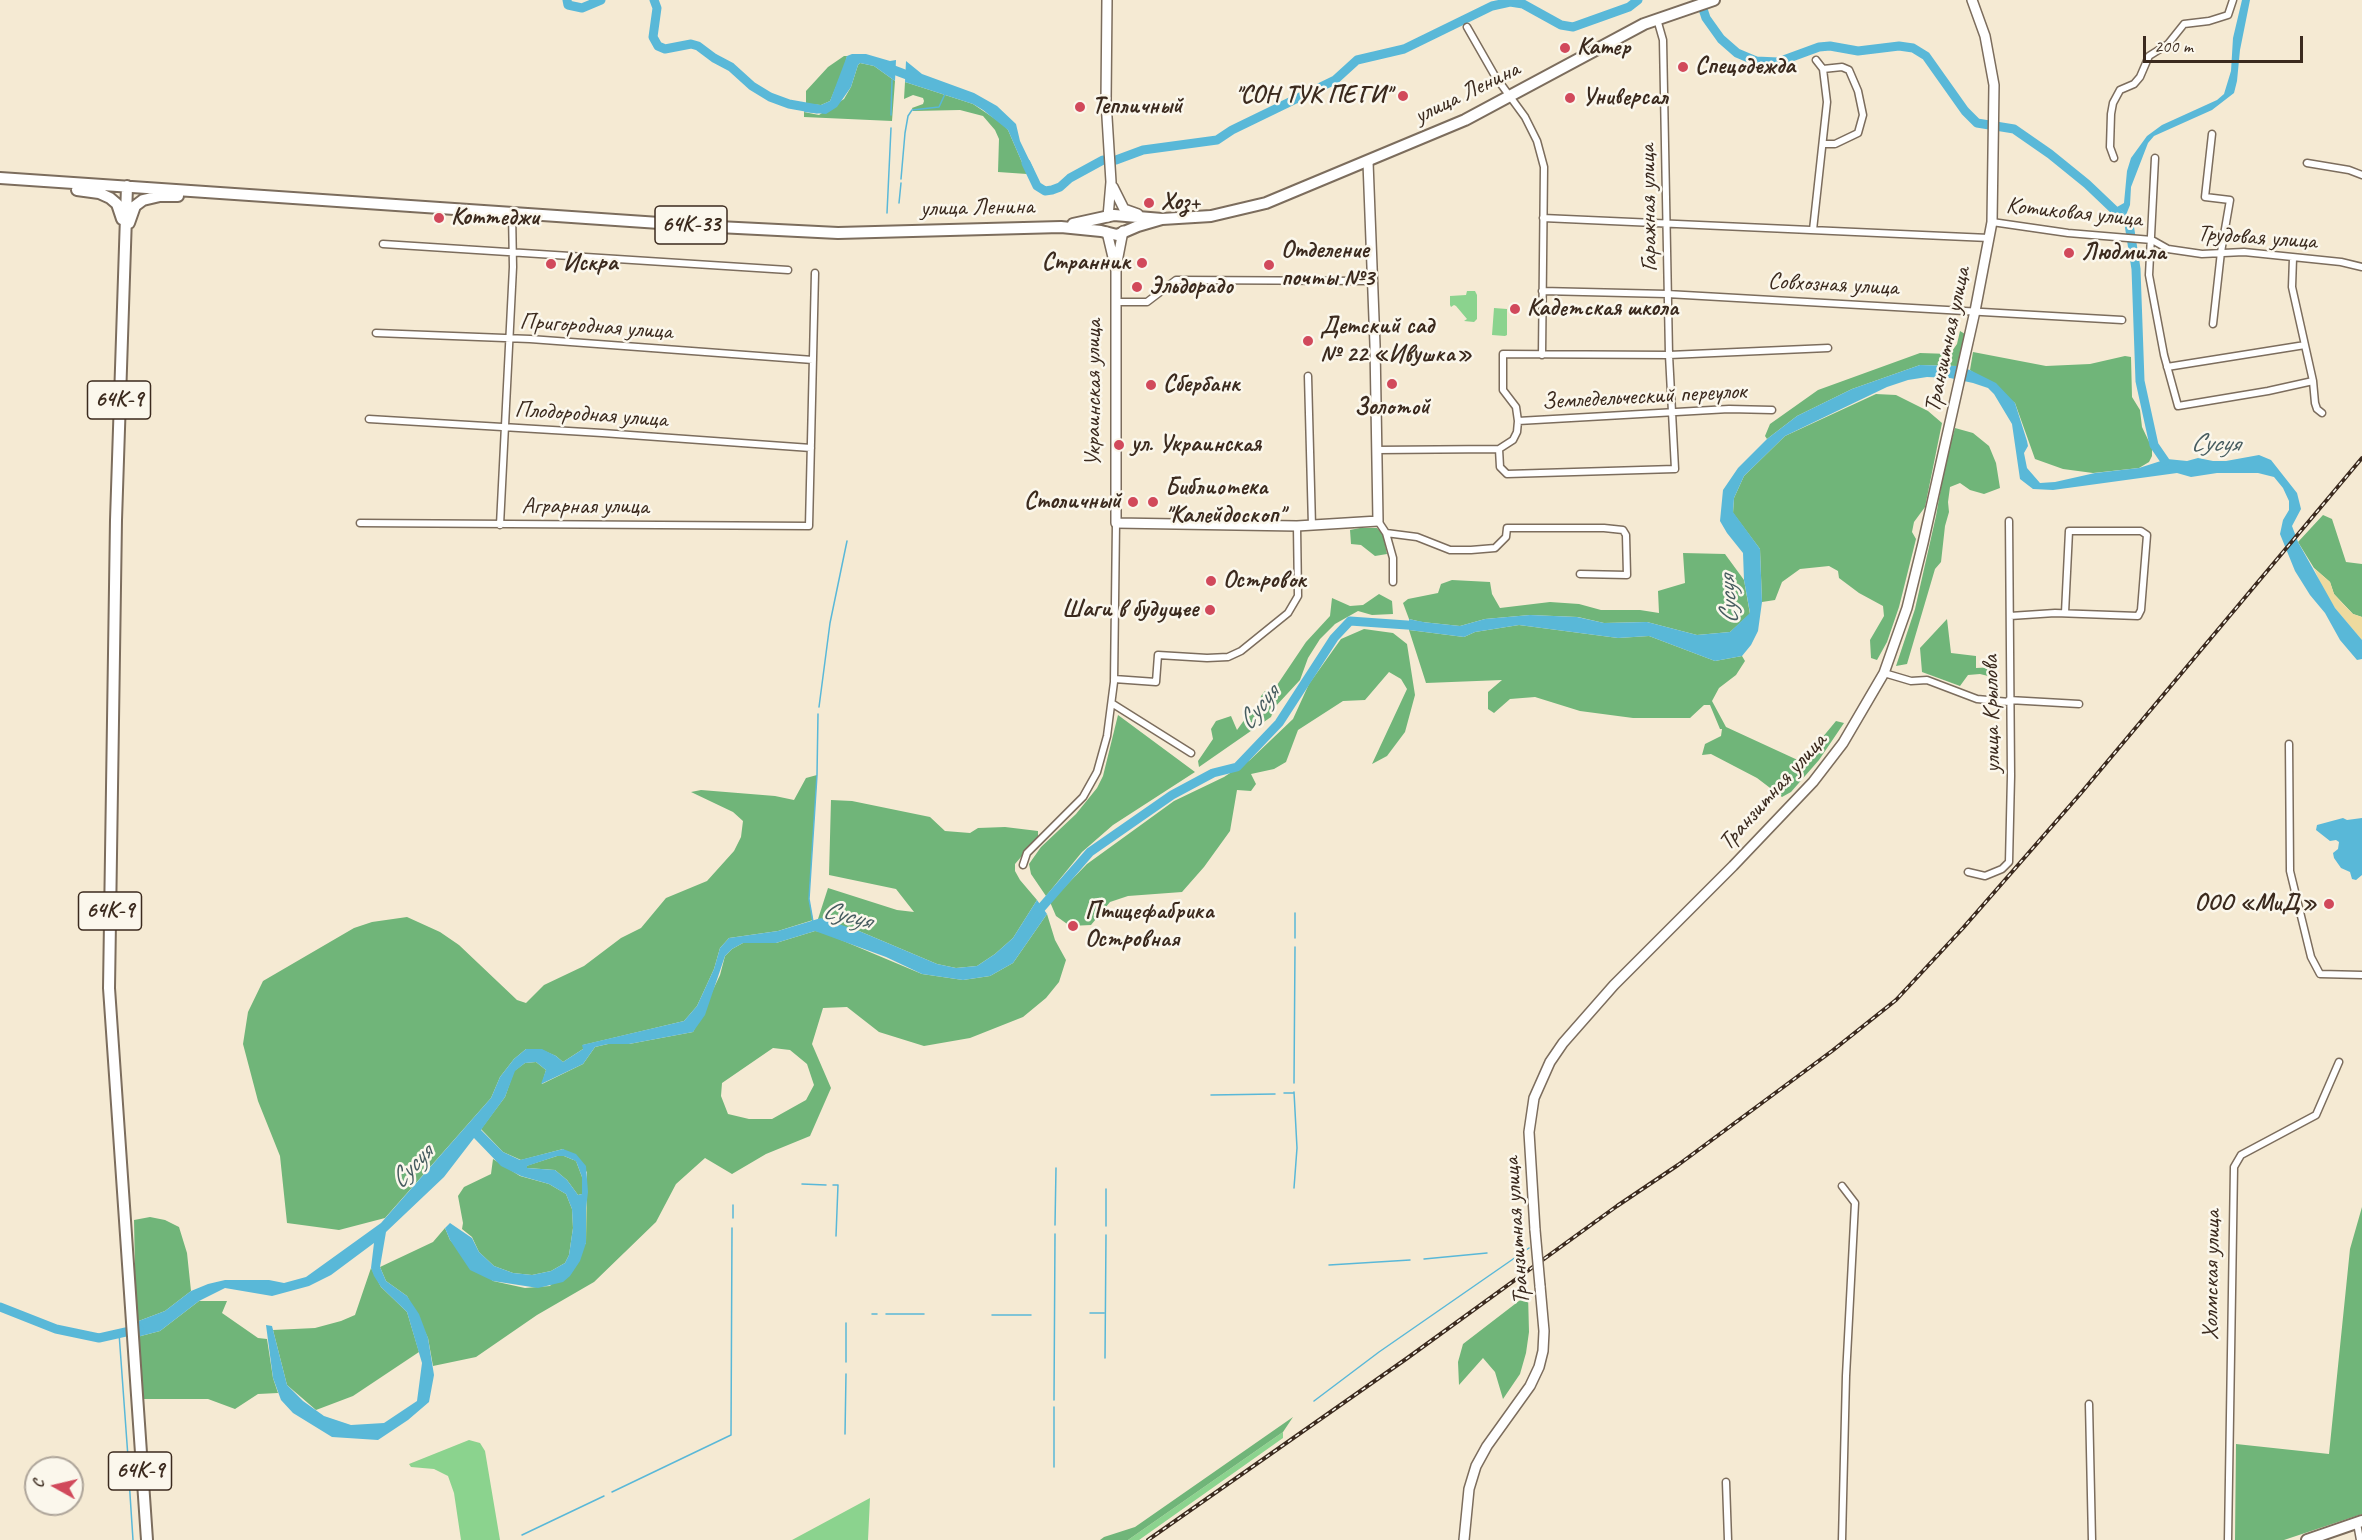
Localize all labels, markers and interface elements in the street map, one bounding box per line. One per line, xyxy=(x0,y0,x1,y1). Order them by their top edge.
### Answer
scale bar xyxy=(2146,24,2306,62)
place label: Катер xyxy=(1577,34,1631,62)
text: 200 m xyxy=(2154,35,2193,57)
marker: Катер xyxy=(1558,41,1572,55)
place label: Спецодежда xyxy=(1695,53,1795,81)
street label: улица Ленина xyxy=(1410,55,1524,131)
marker: Спецодежда xyxy=(1676,60,1690,74)
place label: "СОН ТУК ПЕГИ" xyxy=(1235,82,1391,110)
place label: Универсал xyxy=(1582,84,1668,112)
marker: "СОН ТУК ПЕГИ" xyxy=(1396,89,1410,103)
marker: Универсал xyxy=(1563,91,1577,105)
place label: Тепличный xyxy=(1092,93,1182,121)
marker: Тепличный xyxy=(1073,100,1087,114)
street label: Гаражная улица xyxy=(1633,144,1665,272)
place label: Хоз+ xyxy=(1161,189,1200,217)
street label: Котиковая улица xyxy=(2005,192,2143,234)
street label: улица Ленина xyxy=(920,193,1034,223)
marker: Хоз+ xyxy=(1142,196,1156,210)
place label: Коттеджи xyxy=(451,204,539,232)
road number: 64К-33 xyxy=(655,206,727,244)
marker: Коттеджи xyxy=(432,211,446,225)
street label: Трудовая улица xyxy=(2196,219,2318,257)
place label: Отделение почты №3 xyxy=(1281,237,1374,293)
place label: Людмила xyxy=(2081,239,2166,267)
marker: Людмила xyxy=(2062,246,2076,260)
place label: Странник xyxy=(1042,249,1130,277)
place label: Искра xyxy=(563,250,617,278)
marker: Странник xyxy=(1135,256,1149,270)
marker: Искра xyxy=(544,257,558,271)
marker: Отделение почты №3 xyxy=(1262,258,1276,272)
street label: Транзитная улица xyxy=(1919,265,1977,415)
street label: Совхозная улица xyxy=(1767,267,1899,303)
place label: Эльдорадо xyxy=(1149,273,1233,301)
marker: Эльдорадо xyxy=(1130,280,1144,294)
place label: Кадетская школа xyxy=(1527,295,1678,323)
marker: Кадетская школа xyxy=(1508,302,1522,316)
street label: Пригородная улица xyxy=(519,307,673,347)
place label: Детский сад № 22 «Ивушка» xyxy=(1320,313,1472,369)
street label: Украинская улица xyxy=(1080,319,1108,467)
marker: Детский сад № 22 «Ивушка» xyxy=(1301,334,1315,348)
place label: Сбербанк xyxy=(1163,371,1240,399)
marker: Золотой xyxy=(1385,377,1399,391)
street label: Земледельческий переулок xyxy=(1541,377,1747,417)
marker: Сбербанк xyxy=(1144,378,1158,392)
road number: 64К-9 xyxy=(88,381,150,419)
place label: Золотой xyxy=(1354,394,1430,422)
street label: Плодородная улица xyxy=(514,395,668,435)
water label: Сусуя xyxy=(2190,428,2240,460)
place label: ул. Украинская xyxy=(1131,431,1261,459)
marker: ул. Украинская xyxy=(1112,438,1126,452)
place label: Библиотека "Калейдоскоп" xyxy=(1165,474,1284,530)
place label: Столичный xyxy=(1024,488,1121,516)
street label: Аграрная улица xyxy=(521,493,649,521)
marker: Столичный xyxy=(1126,495,1140,509)
marker: Библиотека "Калейдоскоп" xyxy=(1146,495,1160,509)
place label: Островок xyxy=(1223,567,1306,595)
marker: Островок xyxy=(1204,574,1218,588)
water label: Сусуя xyxy=(1712,575,1746,625)
place label: Шаги в будущее xyxy=(1062,596,1198,624)
marker: Шаги в будущее xyxy=(1203,603,1217,617)
street label: улица Крылова xyxy=(1977,655,2007,773)
water label: Сусуя xyxy=(1232,679,1286,737)
street label: Транзитная улица xyxy=(1713,727,1833,857)
place label: ООО «МиД» xyxy=(2195,890,2317,918)
road number: 64К-9 xyxy=(78,892,142,930)
water label: Сусуя xyxy=(820,895,874,937)
marker: ООО «МиД» xyxy=(2322,897,2336,911)
place label: Птицефабрика Островная xyxy=(1085,898,1214,954)
marker: Птицефабрика Островная xyxy=(1066,919,1080,933)
water label: Сусуя xyxy=(384,1139,440,1195)
street label: Транзитная улица xyxy=(1497,1156,1537,1306)
street label: Холмская улица xyxy=(2196,1210,2228,1340)
road number: 64К-9 xyxy=(108,1452,172,1490)
north arrow xyxy=(24,1456,84,1516)
text: С xyxy=(28,1478,49,1489)

